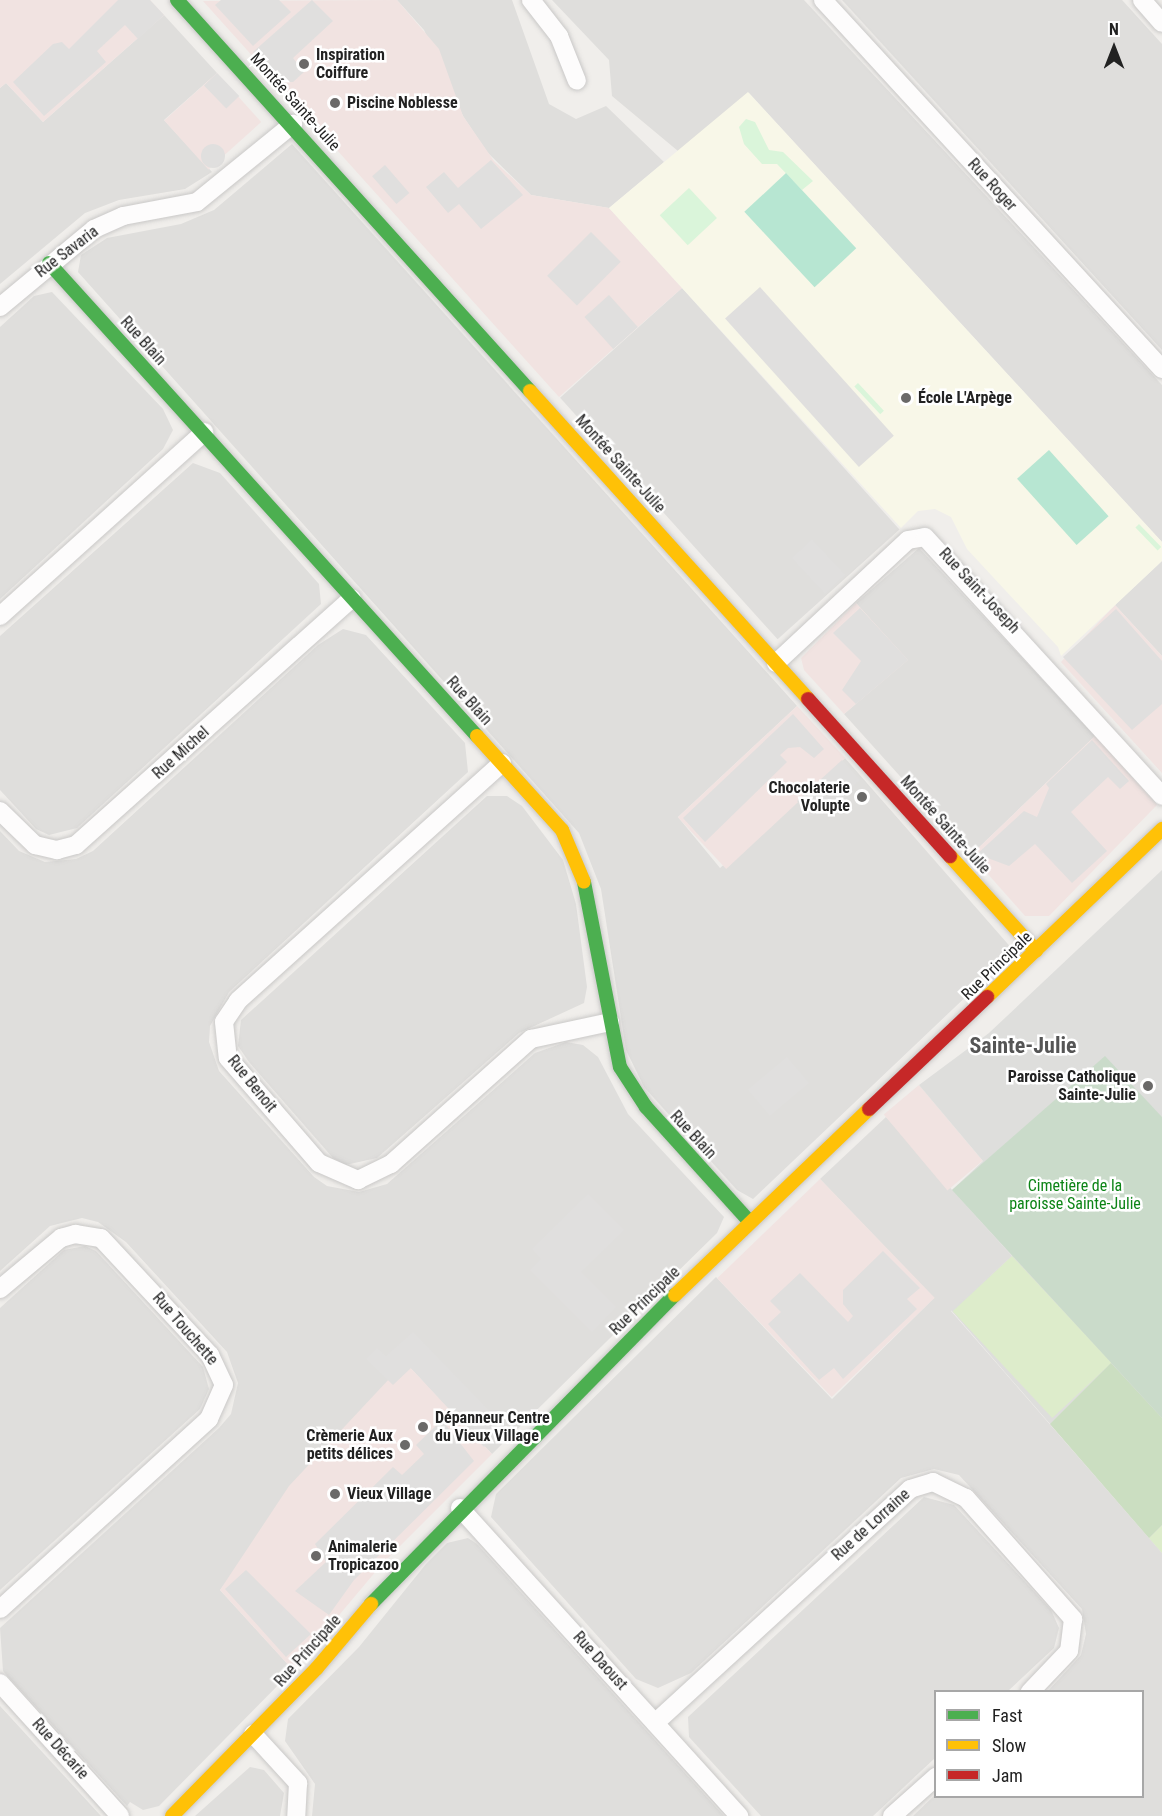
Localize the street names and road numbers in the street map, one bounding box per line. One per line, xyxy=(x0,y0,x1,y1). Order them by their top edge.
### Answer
street label: Montée Sainte-Julie xyxy=(246,49,344,155)
street label: Rue Roger xyxy=(963,155,1021,215)
street label: Rue Savaria xyxy=(32,222,102,282)
street label: Rue Blain xyxy=(116,313,170,369)
street label: Montée Sainte-Julie xyxy=(571,411,669,517)
street label: Rue Saint-Joseph xyxy=(935,544,1023,638)
street label: Rue Blain xyxy=(442,673,496,729)
street label: Rue Michel xyxy=(149,723,213,783)
street label: Montée Sainte-Julie xyxy=(896,772,994,878)
street label: Rue Principale xyxy=(958,928,1036,1004)
street label: Rue Benoit xyxy=(223,1052,281,1116)
street label: Rue Blain xyxy=(666,1107,720,1163)
street label: Rue Principale xyxy=(606,1263,684,1339)
street label: Rue Touchette xyxy=(148,1289,222,1369)
street label: Rue de Lorraine xyxy=(828,1485,914,1565)
street label: Rue Principale xyxy=(271,1611,345,1691)
street label: Rue Daoust xyxy=(569,1628,631,1694)
street label: Rue Décarie xyxy=(28,1715,92,1783)

